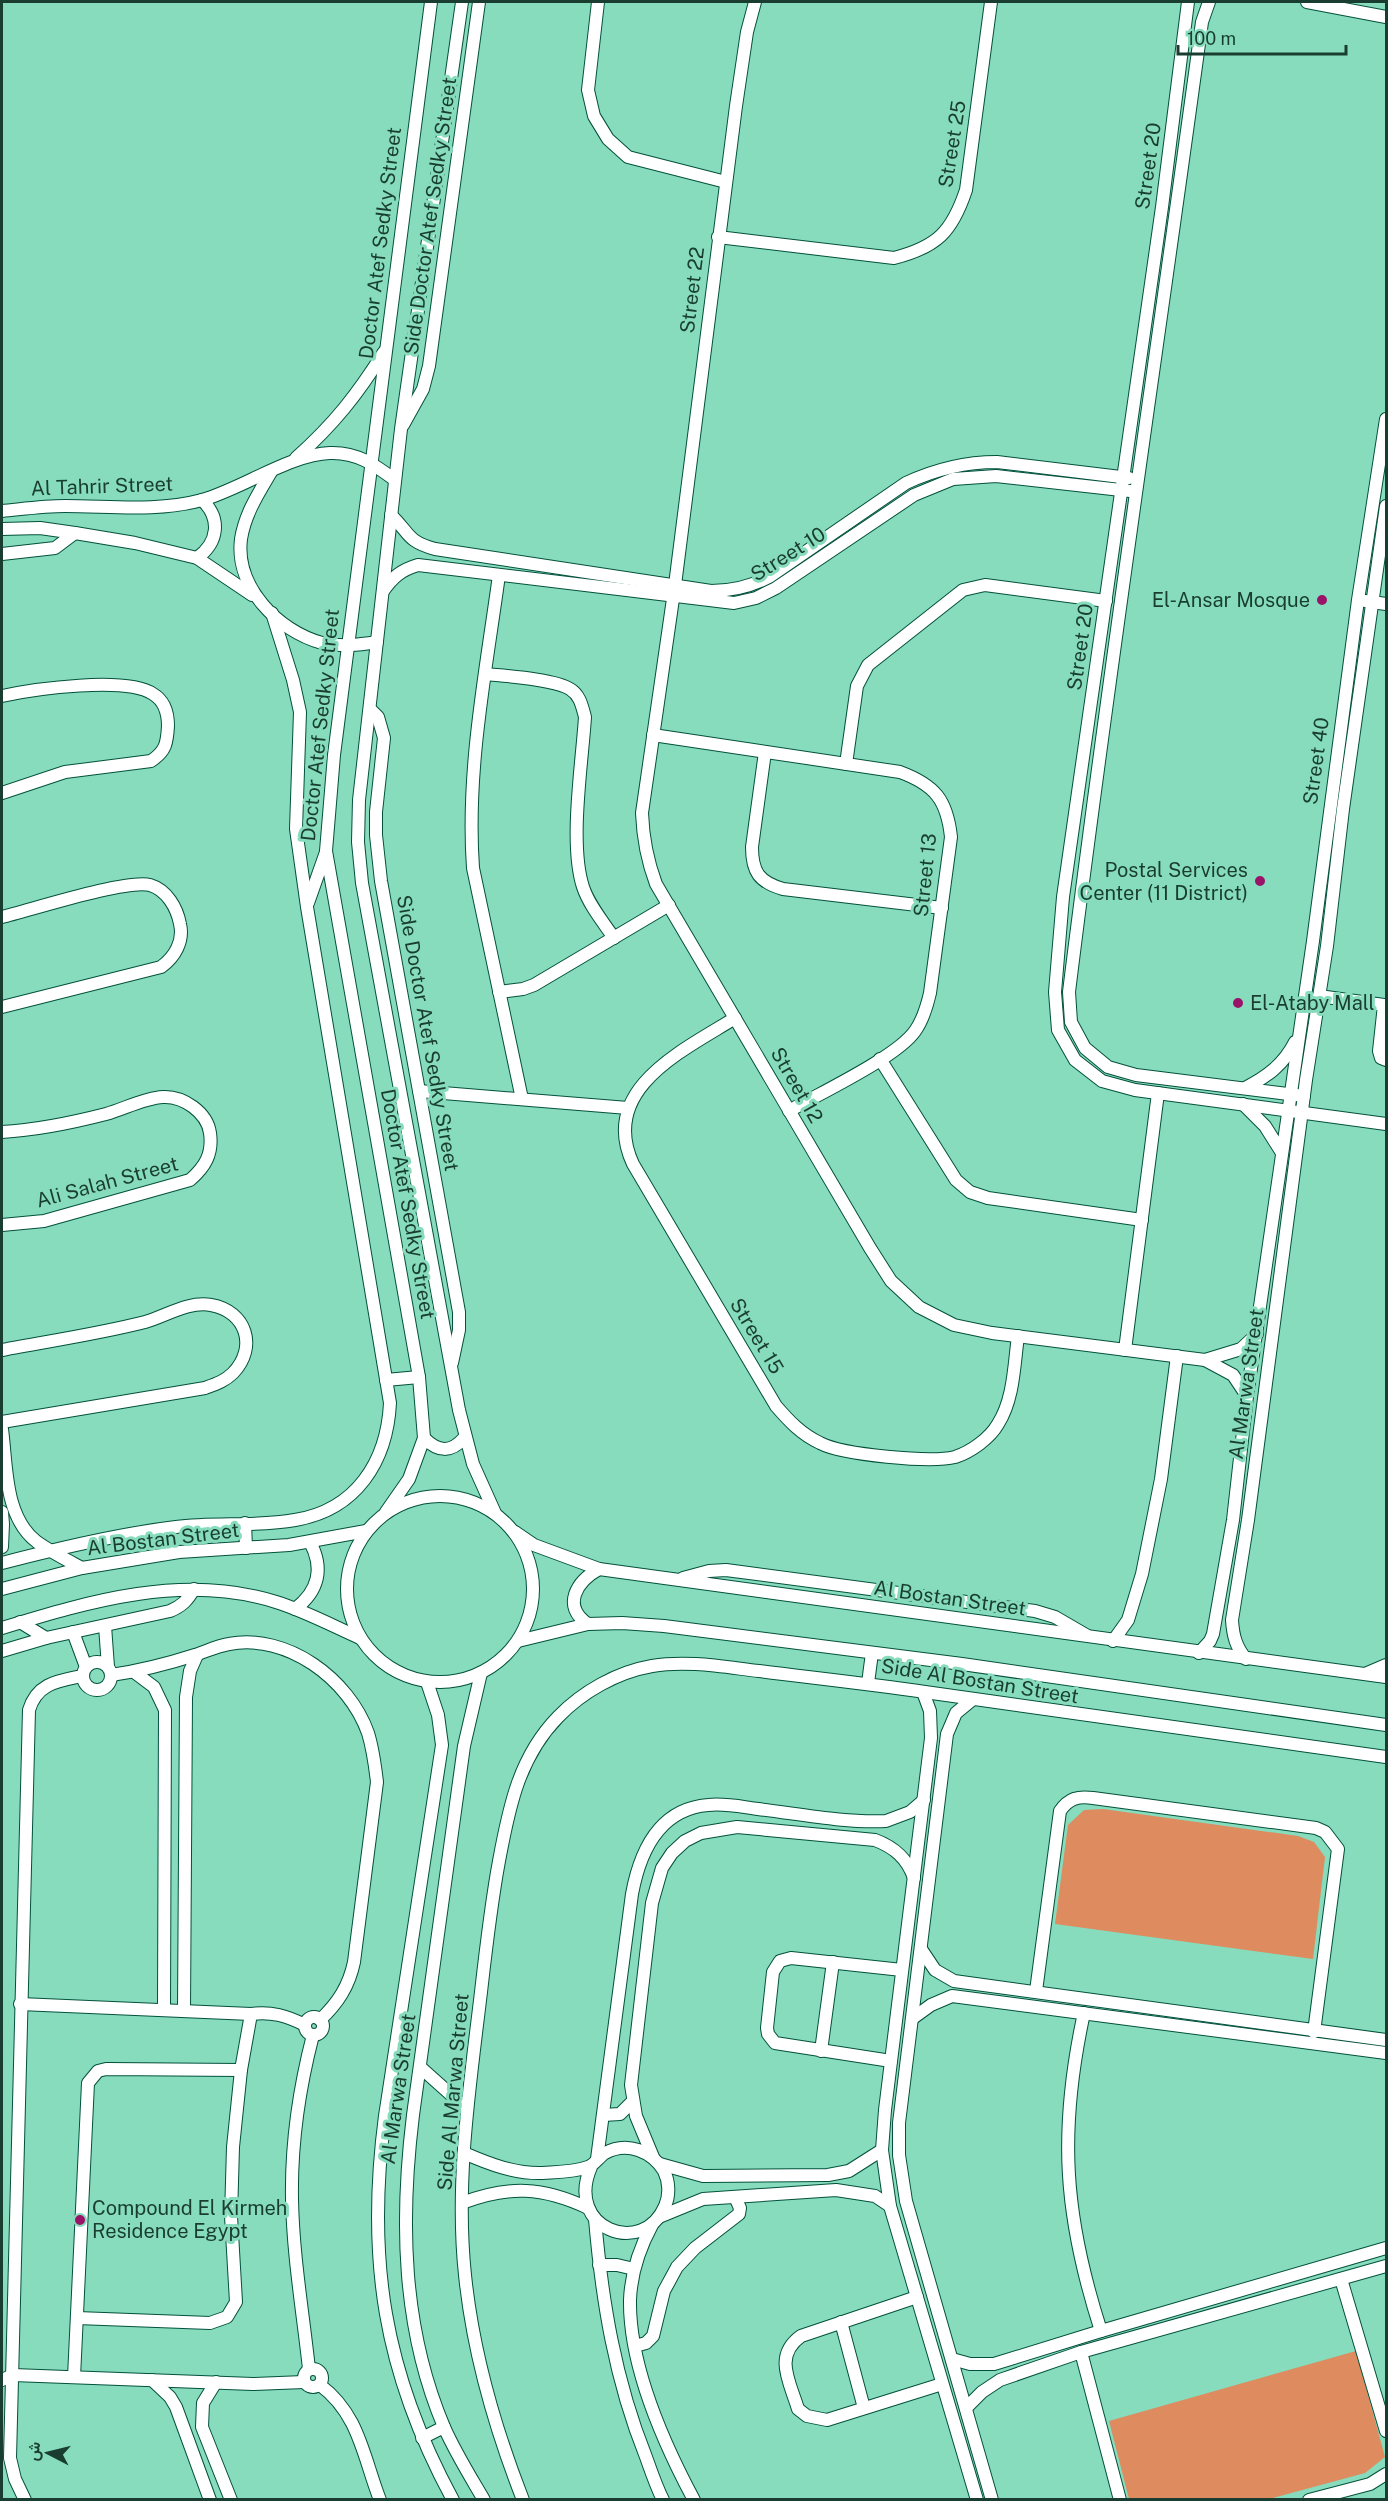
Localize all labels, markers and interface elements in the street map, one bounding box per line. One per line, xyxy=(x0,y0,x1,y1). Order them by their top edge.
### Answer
scale bar xyxy=(1178,18,1346,56)
text: 100 m xyxy=(1187,28,1236,49)
street label: Side Doctor Atef Sedky Street xyxy=(399,76,461,356)
street label: Street 25 xyxy=(933,99,971,189)
street label: Street 20 xyxy=(1130,121,1166,211)
street label: Doctor Atef Sedky Street xyxy=(354,126,406,360)
street label: Street 22 xyxy=(675,245,709,335)
street label: Al Tahrir Street xyxy=(30,472,174,500)
street label: Street 10 xyxy=(746,522,830,586)
place label: El-Ansar Mosque xyxy=(1152,588,1310,612)
marker: El-Ansar Mosque xyxy=(1315,593,1329,607)
street label: Street 20 xyxy=(1062,602,1098,692)
street label: Doctor Atef Sedky Street xyxy=(296,608,344,842)
street label: Street 40 xyxy=(1298,716,1334,806)
street label: Street 13 xyxy=(909,832,941,918)
place label: Postal Services Center (11 District) xyxy=(1079,858,1248,905)
marker: Postal Services Center (11 District) xyxy=(1253,874,1267,888)
street label: Side Doctor Atef Sedky Street xyxy=(392,893,464,1173)
place label: El-Ataby Mall xyxy=(1250,991,1375,1015)
marker: El-Ataby Mall xyxy=(1231,996,1245,1010)
street label: Street 12 xyxy=(766,1043,828,1127)
street label: Doctor Atef Sedky Street xyxy=(376,1087,440,1321)
street label: Ali Salah Street xyxy=(33,1151,181,1213)
street label: Street 15 xyxy=(725,1294,789,1378)
street label: Al Marwa Street xyxy=(1224,1307,1268,1461)
street label: Al Bostan Street xyxy=(85,1518,241,1560)
street label: Al Bostan Street xyxy=(872,1575,1028,1621)
street label: Side Al Bostan Street xyxy=(880,1654,1080,1708)
street label: Side Al Marwa Street xyxy=(432,1992,474,2192)
street label: Al Marwa Street xyxy=(376,2012,420,2166)
place label: Compound El Kirmeh Residence Egypt xyxy=(92,2196,287,2243)
marker: Compound El Kirmeh Residence Egypt xyxy=(73,2213,87,2227)
north arrow xyxy=(18,2423,78,2483)
text: ش xyxy=(23,2441,44,2462)

